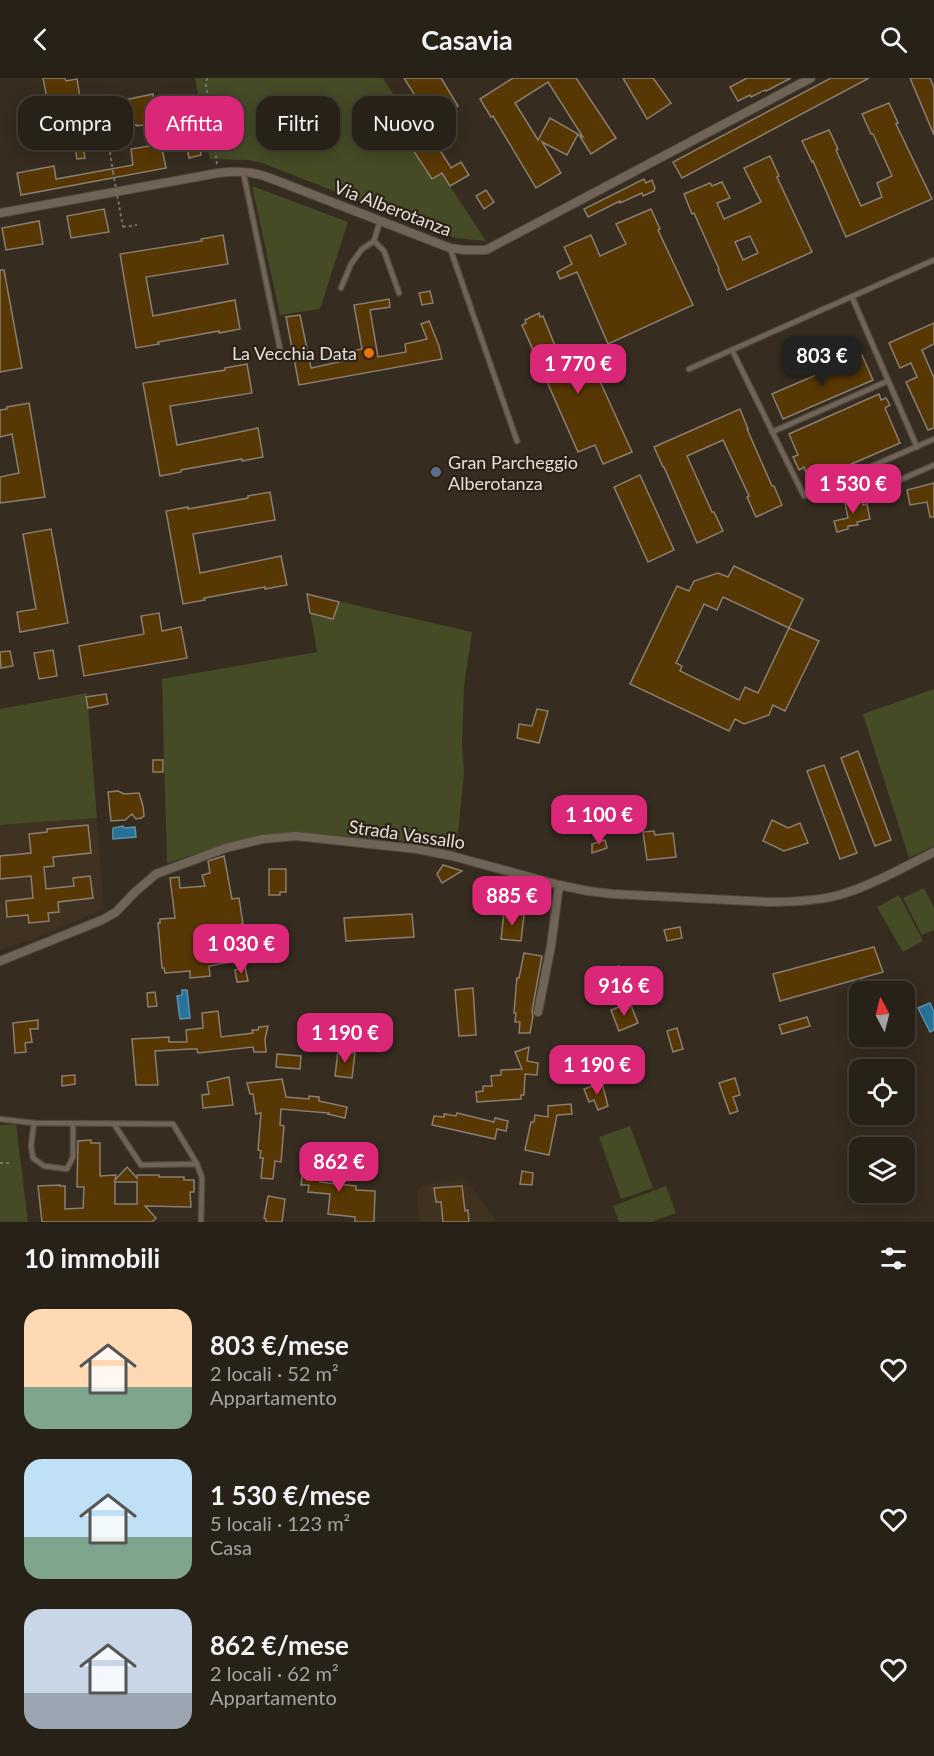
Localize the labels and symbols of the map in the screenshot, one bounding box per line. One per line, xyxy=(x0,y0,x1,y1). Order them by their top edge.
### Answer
street label: Via Alberotanza xyxy=(331,175,455,241)
pin: 803 € xyxy=(780,336,864,387)
place label: La Vecchia Data xyxy=(232,342,357,364)
pin: 1 770 € xyxy=(523,344,633,395)
marker: La Vecchia Data xyxy=(362,346,376,360)
place label: Gran Parcheggio Alberotanza xyxy=(448,451,578,494)
pin: 1 530 € xyxy=(798,464,908,515)
marker: Gran Parcheggio Alberotanza xyxy=(429,465,443,479)
pin: 1 100 € xyxy=(544,795,654,846)
street label: Strada Vassallo xyxy=(347,815,467,853)
pin: 885 € xyxy=(470,876,554,927)
pin: 1 030 € xyxy=(186,924,296,975)
pin: 916 € xyxy=(582,966,666,1017)
north arrow xyxy=(849,981,915,1047)
pin: 1 190 € xyxy=(290,1013,400,1064)
pin: 1 190 € xyxy=(542,1045,652,1096)
pin: 862 € xyxy=(297,1142,381,1193)

